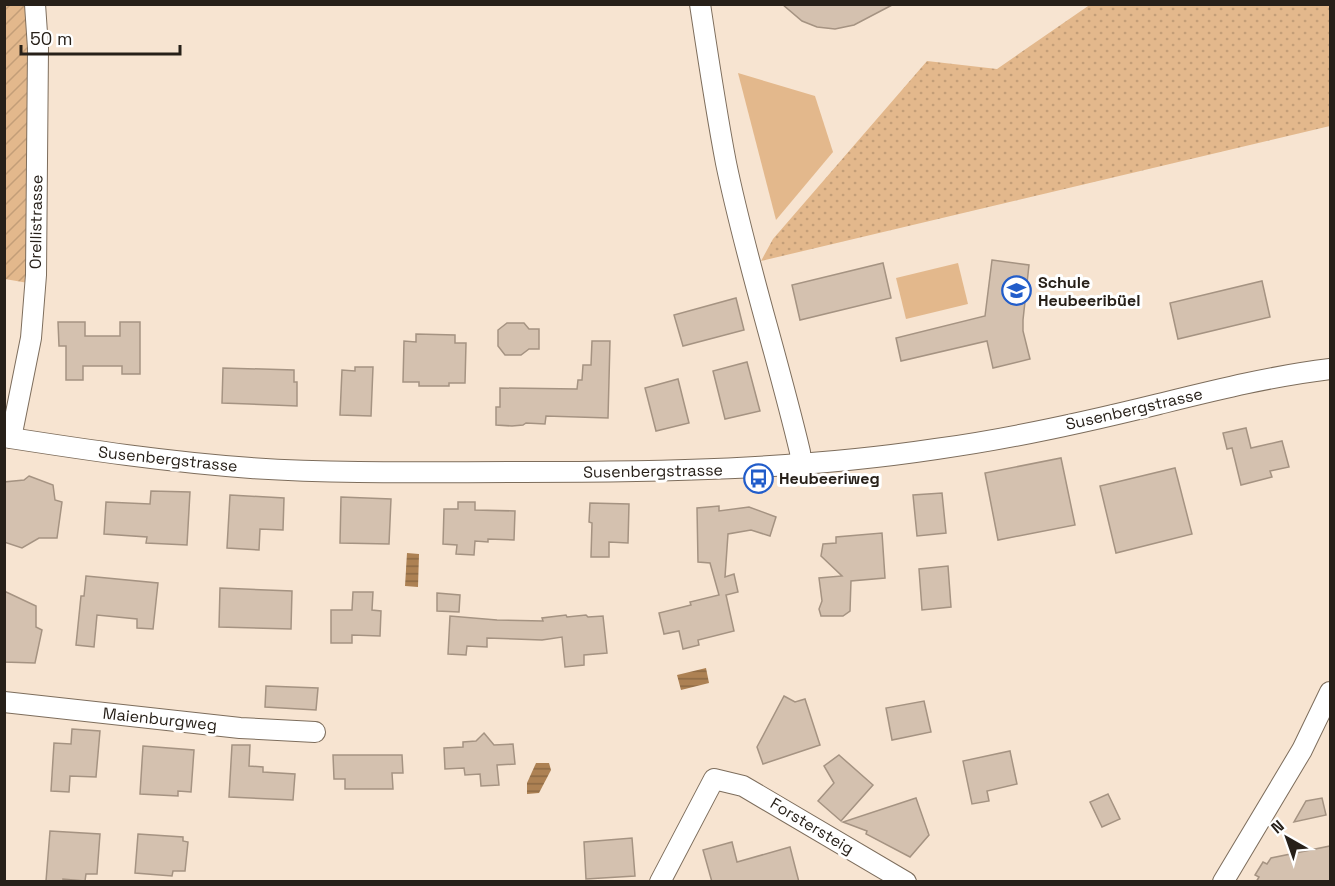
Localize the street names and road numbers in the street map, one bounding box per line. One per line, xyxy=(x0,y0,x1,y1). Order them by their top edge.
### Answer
street label: Orellistrasse xyxy=(25,175,47,269)
street label: Susenbergstrasse xyxy=(1063,383,1205,435)
street label: Susenbergstrasse xyxy=(97,441,239,477)
street label: Susenbergstrasse xyxy=(583,459,723,483)
street label: Maienburgweg xyxy=(102,703,218,735)
street label: Forstersteig xyxy=(766,793,858,859)

